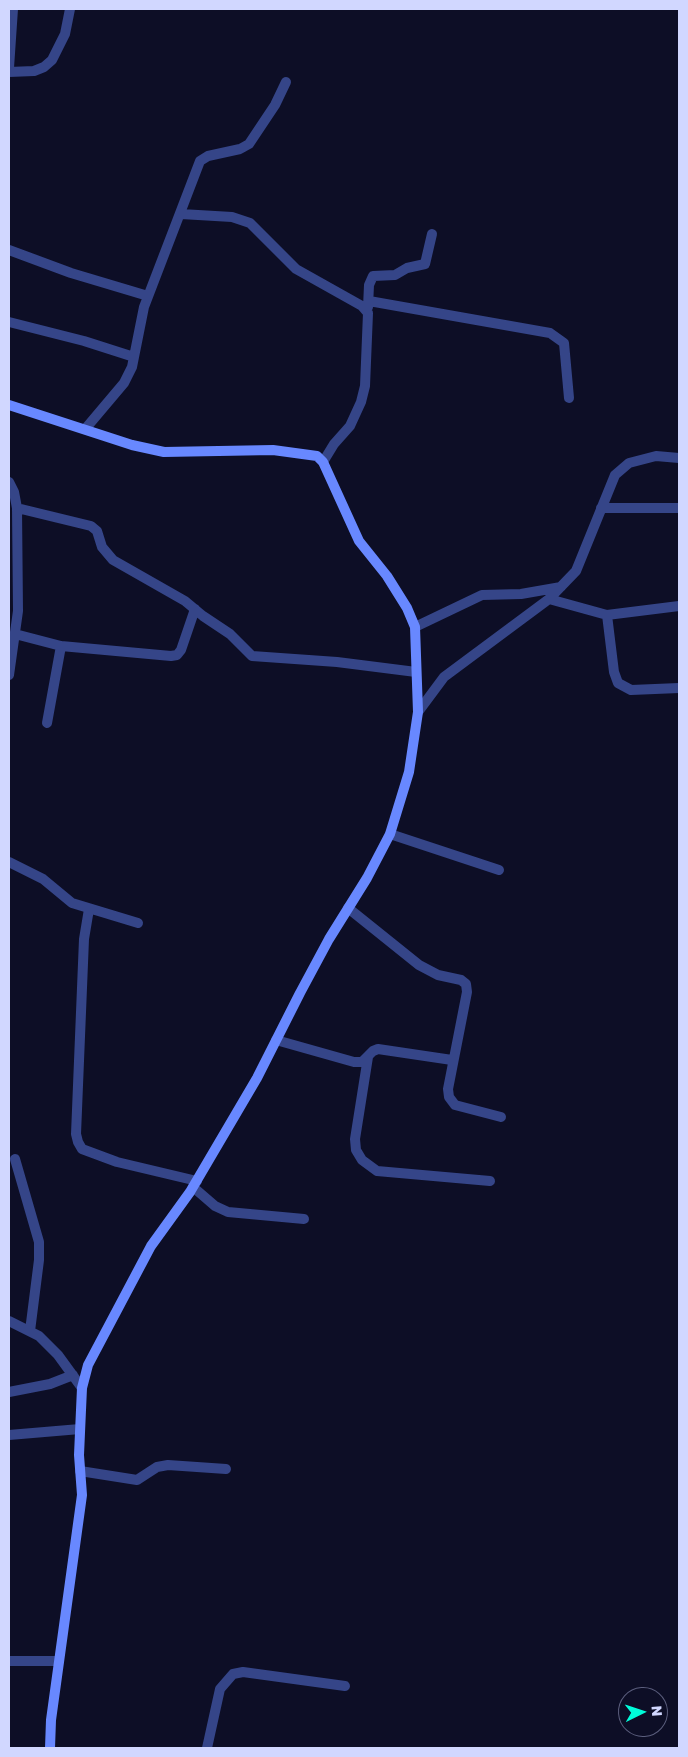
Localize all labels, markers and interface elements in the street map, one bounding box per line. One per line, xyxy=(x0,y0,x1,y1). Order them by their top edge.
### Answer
north arrow xyxy=(618,1687,668,1737)
text: N xyxy=(649,1705,666,1717)

